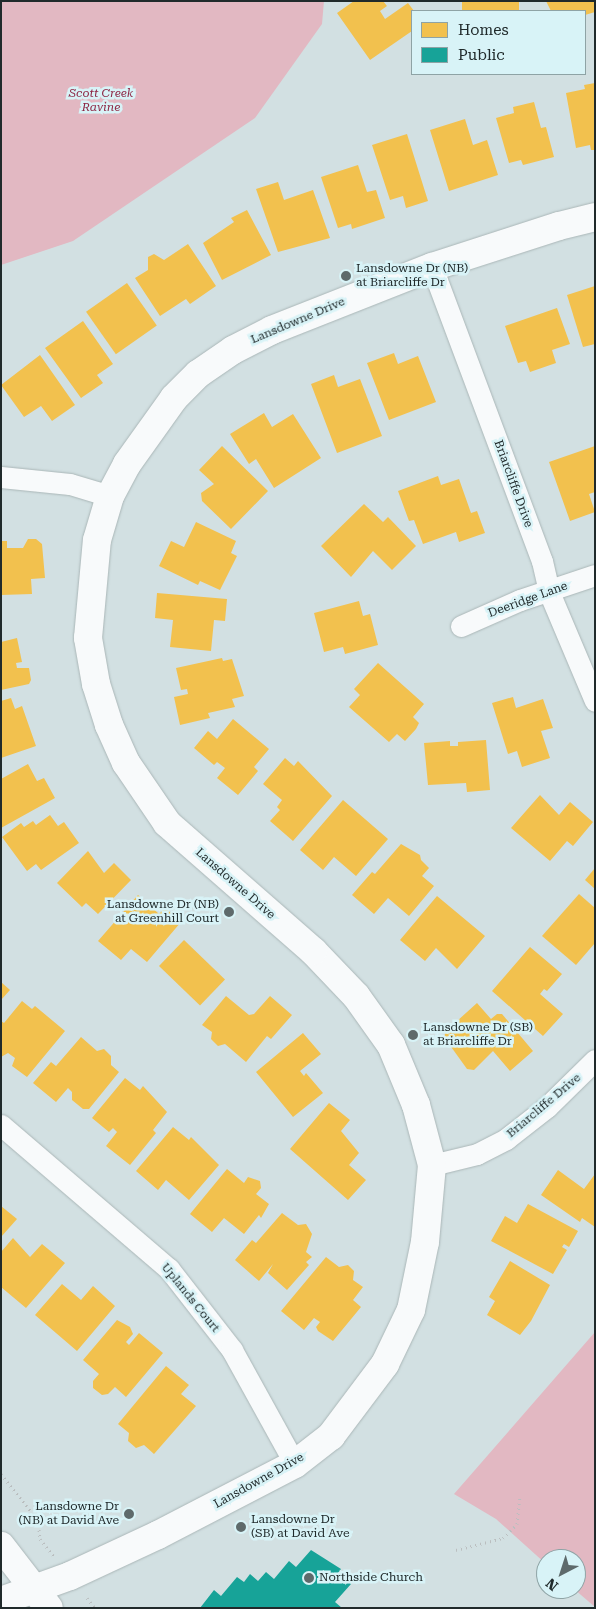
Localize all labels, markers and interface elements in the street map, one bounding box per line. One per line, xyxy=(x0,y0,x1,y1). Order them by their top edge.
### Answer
legend xyxy=(411,10,586,75)
text: Homes xyxy=(458,21,509,39)
text: Public xyxy=(458,46,505,64)
park label: Scott Creek Ravine xyxy=(69,87,133,115)
place label: Lansdowne Dr (NB) at Briarcliffe Dr xyxy=(356,262,468,290)
marker: Lansdowne Dr (NB) at Briarcliffe Dr xyxy=(340,270,352,282)
street label: Lansdowne Drive xyxy=(249,295,347,347)
street label: Briarcliffe Drive xyxy=(491,438,535,530)
street label: Deeridge Lane xyxy=(486,579,570,621)
street label: Lansdowne Drive xyxy=(192,845,278,923)
place label: Lansdowne Dr (NB) at Greenhill Court xyxy=(107,898,219,926)
marker: Lansdowne Dr (NB) at Greenhill Court xyxy=(223,906,235,918)
place label: Lansdowne Dr (SB) at Briarcliffe Dr xyxy=(423,1021,533,1049)
marker: Lansdowne Dr (SB) at Briarcliffe Dr xyxy=(407,1029,419,1041)
street label: Briarcliffe Drive xyxy=(504,1071,584,1141)
street label: Uplands Court xyxy=(158,1261,222,1335)
street label: Lansdowne Drive xyxy=(211,1450,307,1512)
place label: Lansdowne Dr (NB) at David Ave xyxy=(18,1500,119,1528)
marker: Lansdowne Dr (NB) at David Ave xyxy=(123,1508,135,1520)
place label: Lansdowne Dr (SB) at David Ave xyxy=(251,1513,349,1541)
marker: Lansdowne Dr (SB) at David Ave xyxy=(235,1521,247,1533)
north arrow xyxy=(536,1549,586,1599)
place label: Northside Church xyxy=(319,1571,423,1585)
marker: Northside Church xyxy=(303,1572,315,1584)
text: N xyxy=(543,1575,561,1594)

